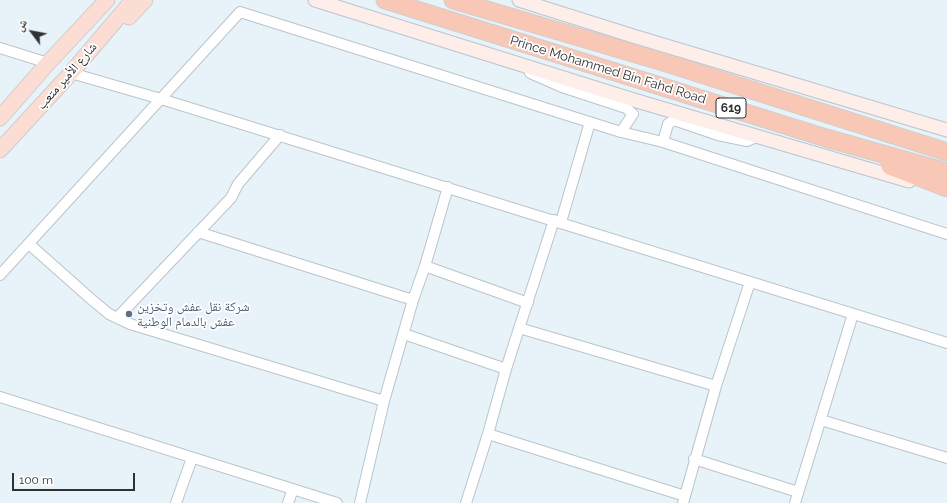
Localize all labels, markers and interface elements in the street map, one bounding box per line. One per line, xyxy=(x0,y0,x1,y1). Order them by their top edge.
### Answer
north arrow xyxy=(12,12,52,52)
text: ش xyxy=(13,17,30,34)
street label: Prince Mohammed Bin Fahd Road xyxy=(508,33,708,107)
street label: شارع الأمير متعب xyxy=(34,39,100,113)
road number: 619 xyxy=(716,98,746,118)
place label: شركة نقل عفش وتخزين عفش بالدمام الوطنية xyxy=(137,299,250,330)
marker: شركة نقل عفش وتخزين عفش بالدمام الوطنية xyxy=(124,309,134,319)
scale bar xyxy=(14,465,137,491)
text: 100 m xyxy=(19,473,53,487)

